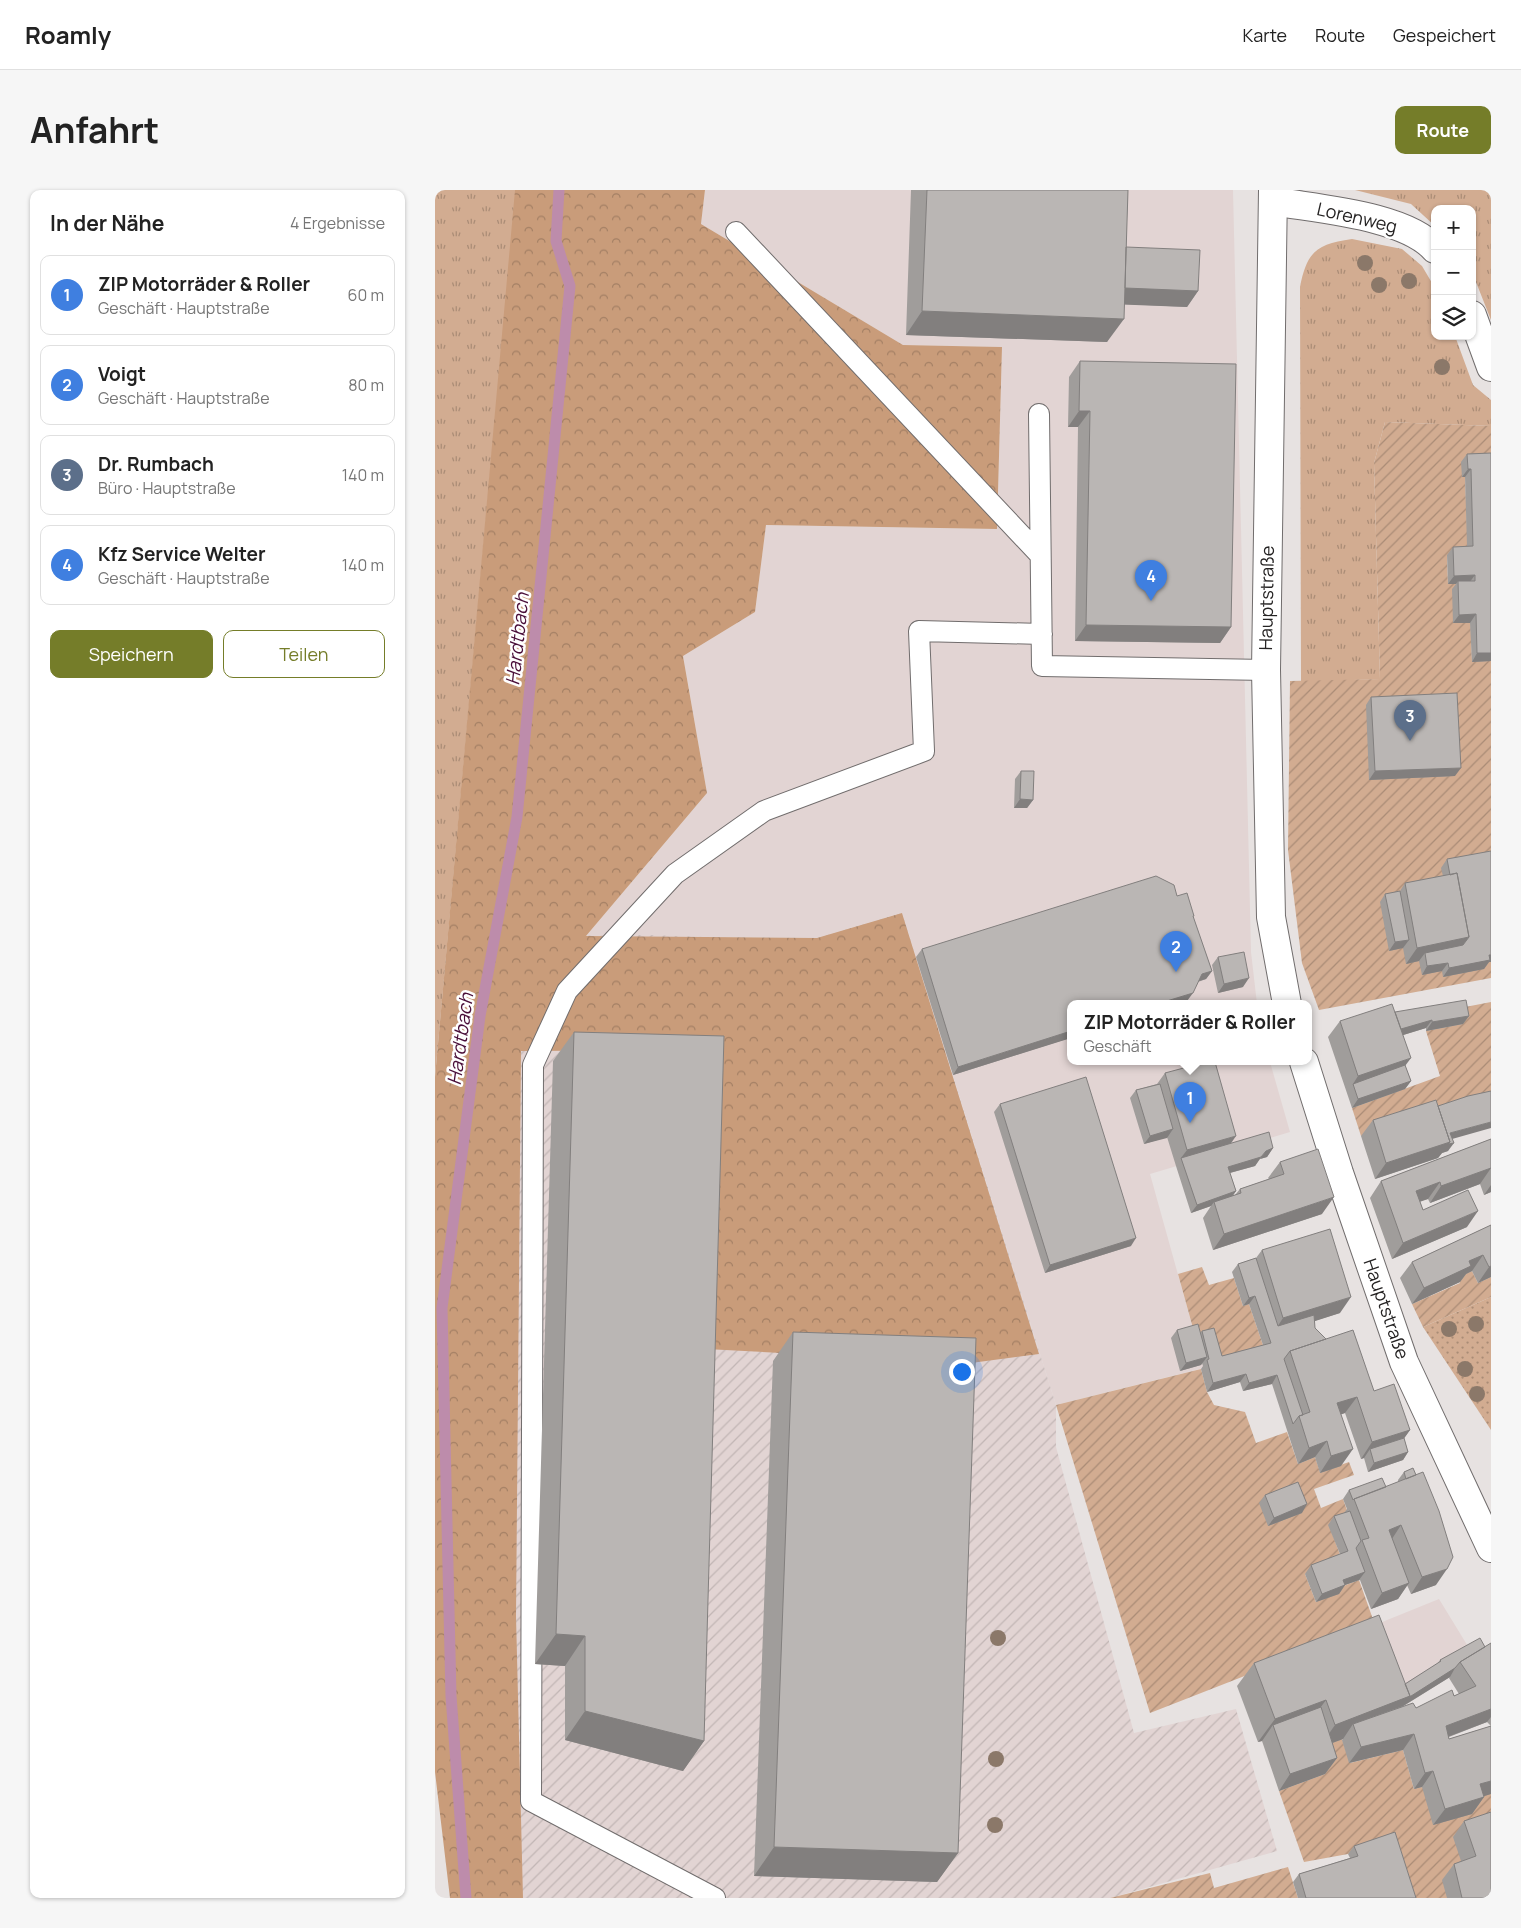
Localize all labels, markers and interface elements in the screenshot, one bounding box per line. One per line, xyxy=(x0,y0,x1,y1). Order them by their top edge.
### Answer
text: Roamly xyxy=(25,18,111,51)
text: Karte xyxy=(1242,23,1287,47)
text: Route xyxy=(1315,23,1365,47)
text: Gespeichert xyxy=(1393,23,1496,47)
text: Anfahrt xyxy=(30,106,159,154)
button: Route xyxy=(1395,106,1491,154)
street label: Lorenweg xyxy=(1315,196,1400,238)
map controls xyxy=(1431,205,1476,340)
button: + xyxy=(1431,205,1476,250)
text: In der Nähe xyxy=(50,209,164,237)
text: 4 Ergebnisse xyxy=(290,212,385,234)
button: − xyxy=(1431,250,1476,295)
text: ZIP Motorräder & Roller xyxy=(98,271,310,297)
text: 1 xyxy=(63,284,71,306)
text: 60 m xyxy=(348,284,384,306)
button: layers xyxy=(1431,295,1476,340)
text: Geschäft · Hauptstraße xyxy=(98,297,270,319)
text: Voigt xyxy=(98,361,146,387)
text: 2 xyxy=(62,374,72,396)
text: 80 m xyxy=(348,374,384,396)
text: Geschäft · Hauptstraße xyxy=(98,387,270,409)
text: Dr. Rumbach xyxy=(98,451,214,477)
text: 3 xyxy=(62,464,72,486)
text: 140 m xyxy=(342,464,384,486)
text: Büro · Hauptstraße xyxy=(98,477,236,499)
text: Kfz Service Welter xyxy=(98,541,266,567)
street label: Hauptstraße xyxy=(1253,545,1279,651)
text: 4 xyxy=(62,554,72,576)
text: 140 m xyxy=(342,554,384,576)
pin: 4 xyxy=(1135,560,1167,601)
text: Geschäft · Hauptstraße xyxy=(98,567,270,589)
water label: Hardtbach xyxy=(499,591,535,686)
button: Speichern xyxy=(50,630,213,678)
button: Teilen xyxy=(223,630,385,678)
pin: 3 xyxy=(1394,700,1426,741)
pin: 2 xyxy=(1160,931,1192,972)
water label: Hardtbach xyxy=(441,991,479,1087)
popup xyxy=(1067,1000,1312,1065)
text: ZIP Motorräder & Roller xyxy=(1083,1009,1296,1035)
text: Geschäft xyxy=(1083,1035,1152,1057)
pin: 1 xyxy=(1174,1082,1206,1123)
street label: Hauptstraße xyxy=(1359,1255,1415,1362)
your location xyxy=(949,1359,975,1385)

